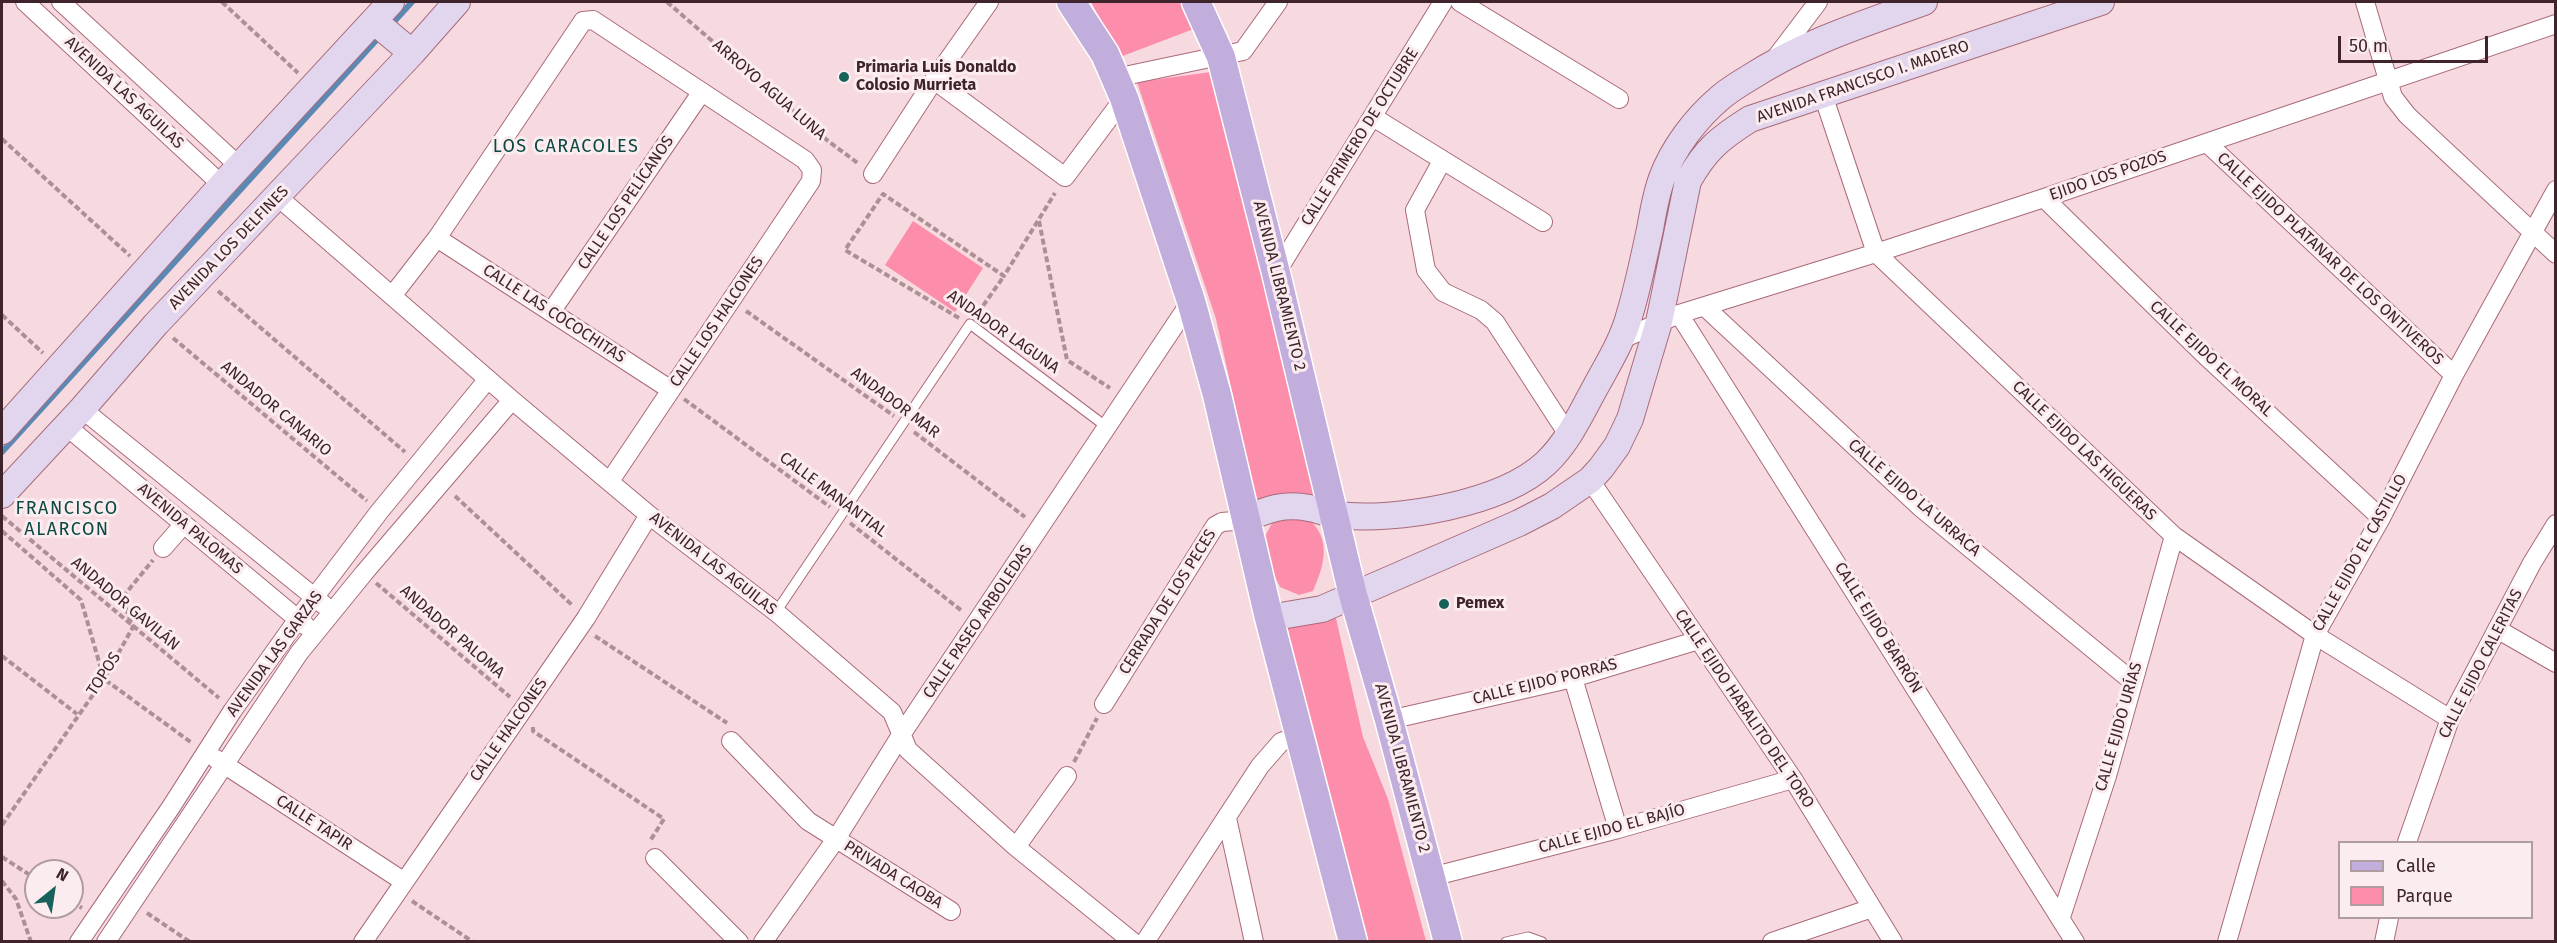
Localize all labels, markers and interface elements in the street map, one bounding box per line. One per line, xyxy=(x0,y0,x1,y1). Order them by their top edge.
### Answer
scale bar xyxy=(2341,24,2491,62)
street label: AVENIDA LAS AGUILAS xyxy=(60,33,188,153)
text: 50 m xyxy=(2349,35,2388,57)
street label: ARROYO AGUA LUNA xyxy=(708,36,830,144)
street label: AVENIDA FRANCISCO I. MADERO xyxy=(1754,37,1972,127)
street label: CALLE PRIMERO DE OCTUBRE xyxy=(1297,44,1423,230)
place label: Primaria Luis Donaldo Colosio Murrieta xyxy=(856,58,1016,96)
marker: Primaria Luis Donaldo Colosio Murrieta xyxy=(837,70,851,84)
street label: CALLE LOS PELÍCANOS xyxy=(574,132,678,274)
district label: LOS CARACOLES xyxy=(493,136,639,158)
street label: EJIDO LOS POZOS xyxy=(2047,147,2169,205)
street label: CALLE EJIDO PLATANAR DE LOS ONTIVEROS xyxy=(2213,149,2447,369)
street label: AVENIDA LOS DELFINES xyxy=(165,182,293,314)
street label: AVENIDA LIBRAMIENTO 2 xyxy=(1249,199,1309,373)
street label: CALLE LOS HALCONES xyxy=(666,253,768,391)
street label: CALLE LAS COCOCHITAS xyxy=(479,261,629,367)
street label: ANDADOR LAGUNA xyxy=(943,286,1063,378)
street label: CALLE EJIDO EL MORAL xyxy=(2145,297,2277,421)
street label: ANDADOR CANARIO xyxy=(217,357,335,461)
street label: ANDADOR MAR xyxy=(847,363,943,443)
street label: CALLE EJIDO LAS HIGUERAS xyxy=(2008,377,2160,525)
street label: CALLE EJIDO LA URRACA xyxy=(1844,435,1984,561)
street label: CALLE MANANTIAL xyxy=(775,448,891,542)
street label: CALLE EJIDO EL CASTILLO xyxy=(2309,471,2411,635)
street label: AVENIDA PALOMAS xyxy=(133,479,247,579)
district label: FRANCISCO ALARCON xyxy=(15,498,119,540)
street label: AVENIDA LAS AGUILAS xyxy=(646,508,780,620)
street label: CERRADA DE LOS PECES xyxy=(1115,526,1221,678)
street label: CALLE PASEO ARBOLEDAS xyxy=(919,542,1037,702)
street label: ANDADOR GAVILÁN xyxy=(67,553,183,655)
street label: CALLE EJIDO BARRÓN xyxy=(1830,559,1926,697)
street label: ANDADOR PALOMA xyxy=(396,581,508,683)
street label: CALLE EJIDO CALERITAS xyxy=(2435,586,2527,742)
street label: AVENIDA LAS GARZAS xyxy=(223,587,327,721)
place label: Pemex xyxy=(1456,594,1504,614)
marker: Pemex xyxy=(1437,597,1451,611)
street label: CALLE EJIDO HABALITO DEL TORO xyxy=(1670,606,1818,812)
street label: TOPOS xyxy=(83,649,125,699)
street label: CALLE EJIDO PORRAS xyxy=(1471,655,1619,709)
street label: CALLE EJIDO URÍAS xyxy=(2091,660,2147,794)
street label: CALLE HALCONES xyxy=(466,675,552,785)
street label: AVENIDA LIBRAMIENTO 2 xyxy=(1370,681,1434,855)
street label: CALLE TAPIR xyxy=(272,791,356,855)
street label: CALLE EJIDO EL BAJÍO xyxy=(1537,800,1687,858)
street label: PRIVADA CAOBA xyxy=(840,837,946,913)
legend xyxy=(2338,841,2533,919)
text: Calle xyxy=(2396,855,2436,877)
north arrow xyxy=(24,859,84,919)
text: N xyxy=(53,864,72,886)
text: Parque xyxy=(2396,885,2453,907)

